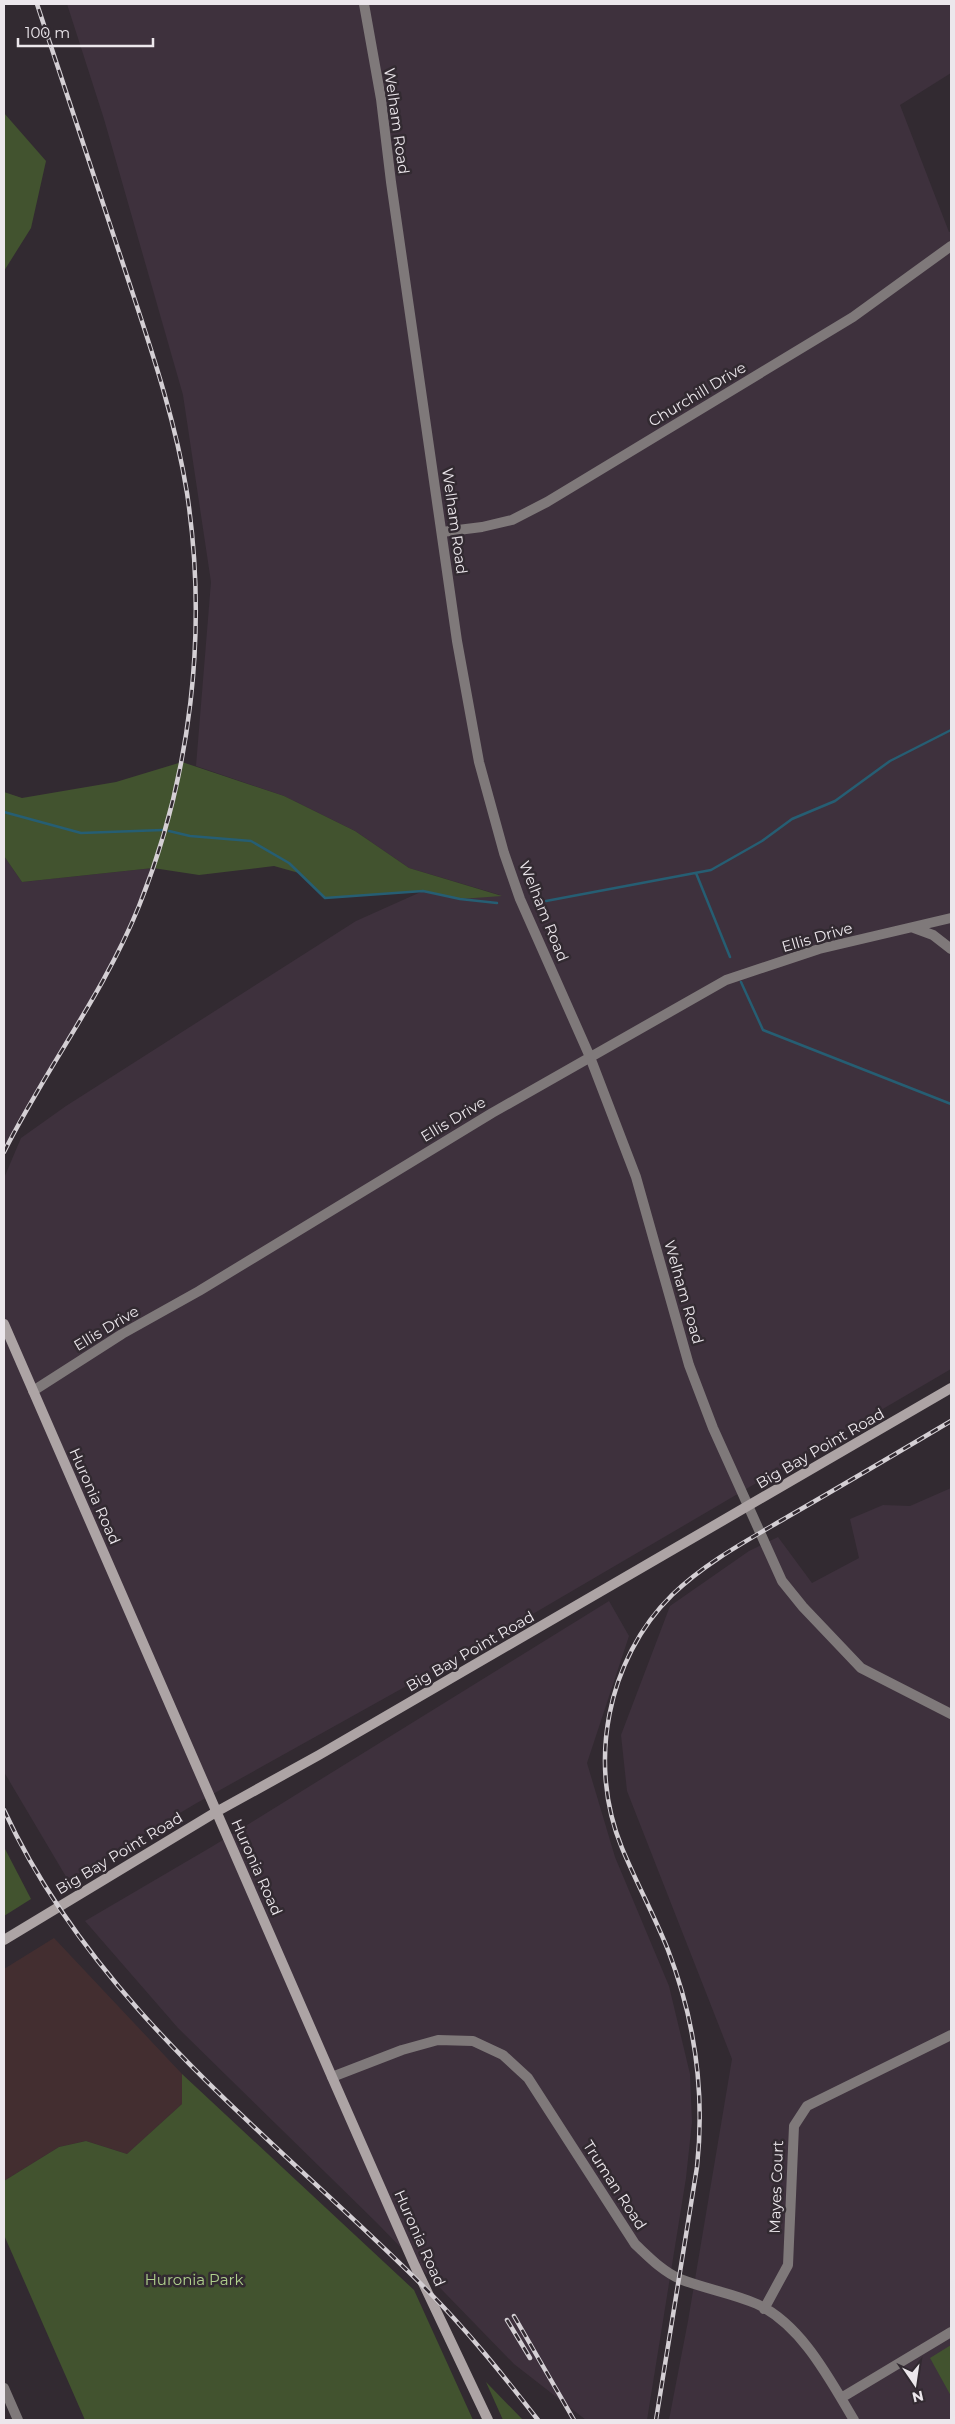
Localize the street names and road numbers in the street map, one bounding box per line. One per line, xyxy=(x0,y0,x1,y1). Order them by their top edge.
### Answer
street label: Welham Road xyxy=(380,67,414,175)
street label: Churchill Drive xyxy=(645,357,749,431)
street label: Welham Road xyxy=(438,467,472,575)
street label: Welham Road xyxy=(515,858,573,964)
street label: Ellis Drive xyxy=(779,918,855,956)
street label: Ellis Drive xyxy=(417,1092,489,1146)
street label: Welham Road xyxy=(660,1238,708,1346)
street label: Ellis Drive xyxy=(70,1301,142,1355)
street label: Big Bay Point Road xyxy=(753,1404,887,1492)
street label: Huronia Road xyxy=(65,1445,125,1547)
street label: Big Bay Point Road xyxy=(403,1607,537,1695)
street label: Big Bay Point Road xyxy=(52,1808,186,1898)
street label: Huronia Road xyxy=(227,1816,287,1918)
street label: Truman Road xyxy=(579,2137,651,2233)
street label: Mayes Court xyxy=(765,2140,787,2234)
street label: Huronia Road xyxy=(390,2187,450,2289)

